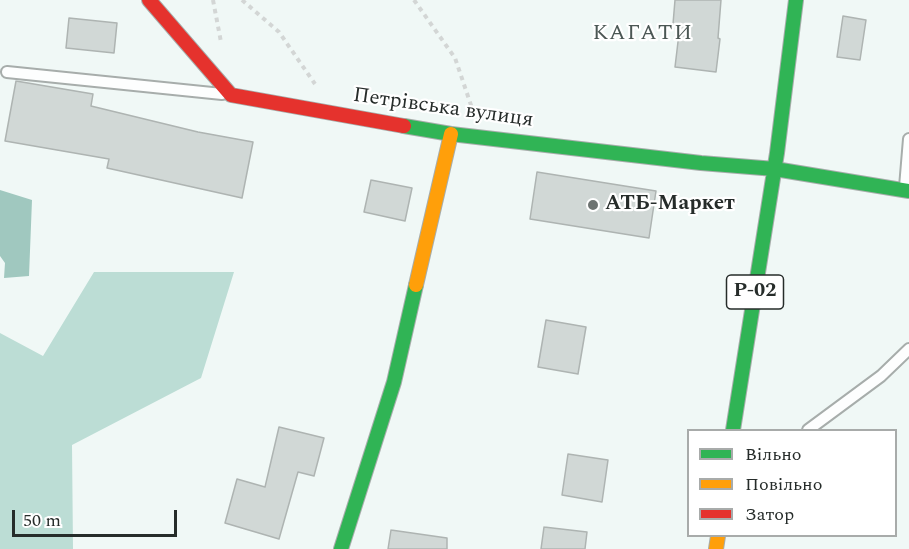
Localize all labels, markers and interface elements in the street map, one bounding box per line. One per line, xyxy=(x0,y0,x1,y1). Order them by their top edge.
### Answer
district label: КАГАТИ xyxy=(592,22,694,48)
street label: Петрівська вулиця xyxy=(351,84,535,134)
place label: АТБ-Маркет xyxy=(605,192,735,218)
marker: АТБ-Маркет xyxy=(586,198,600,212)
road number: Р-02 xyxy=(726,275,783,309)
legend xyxy=(687,429,897,537)
text: Вільно xyxy=(745,441,802,468)
text: Повільно xyxy=(745,471,822,498)
scale bar xyxy=(15,498,180,536)
text: Затор xyxy=(745,501,794,528)
text: 50 m xyxy=(23,507,61,534)

